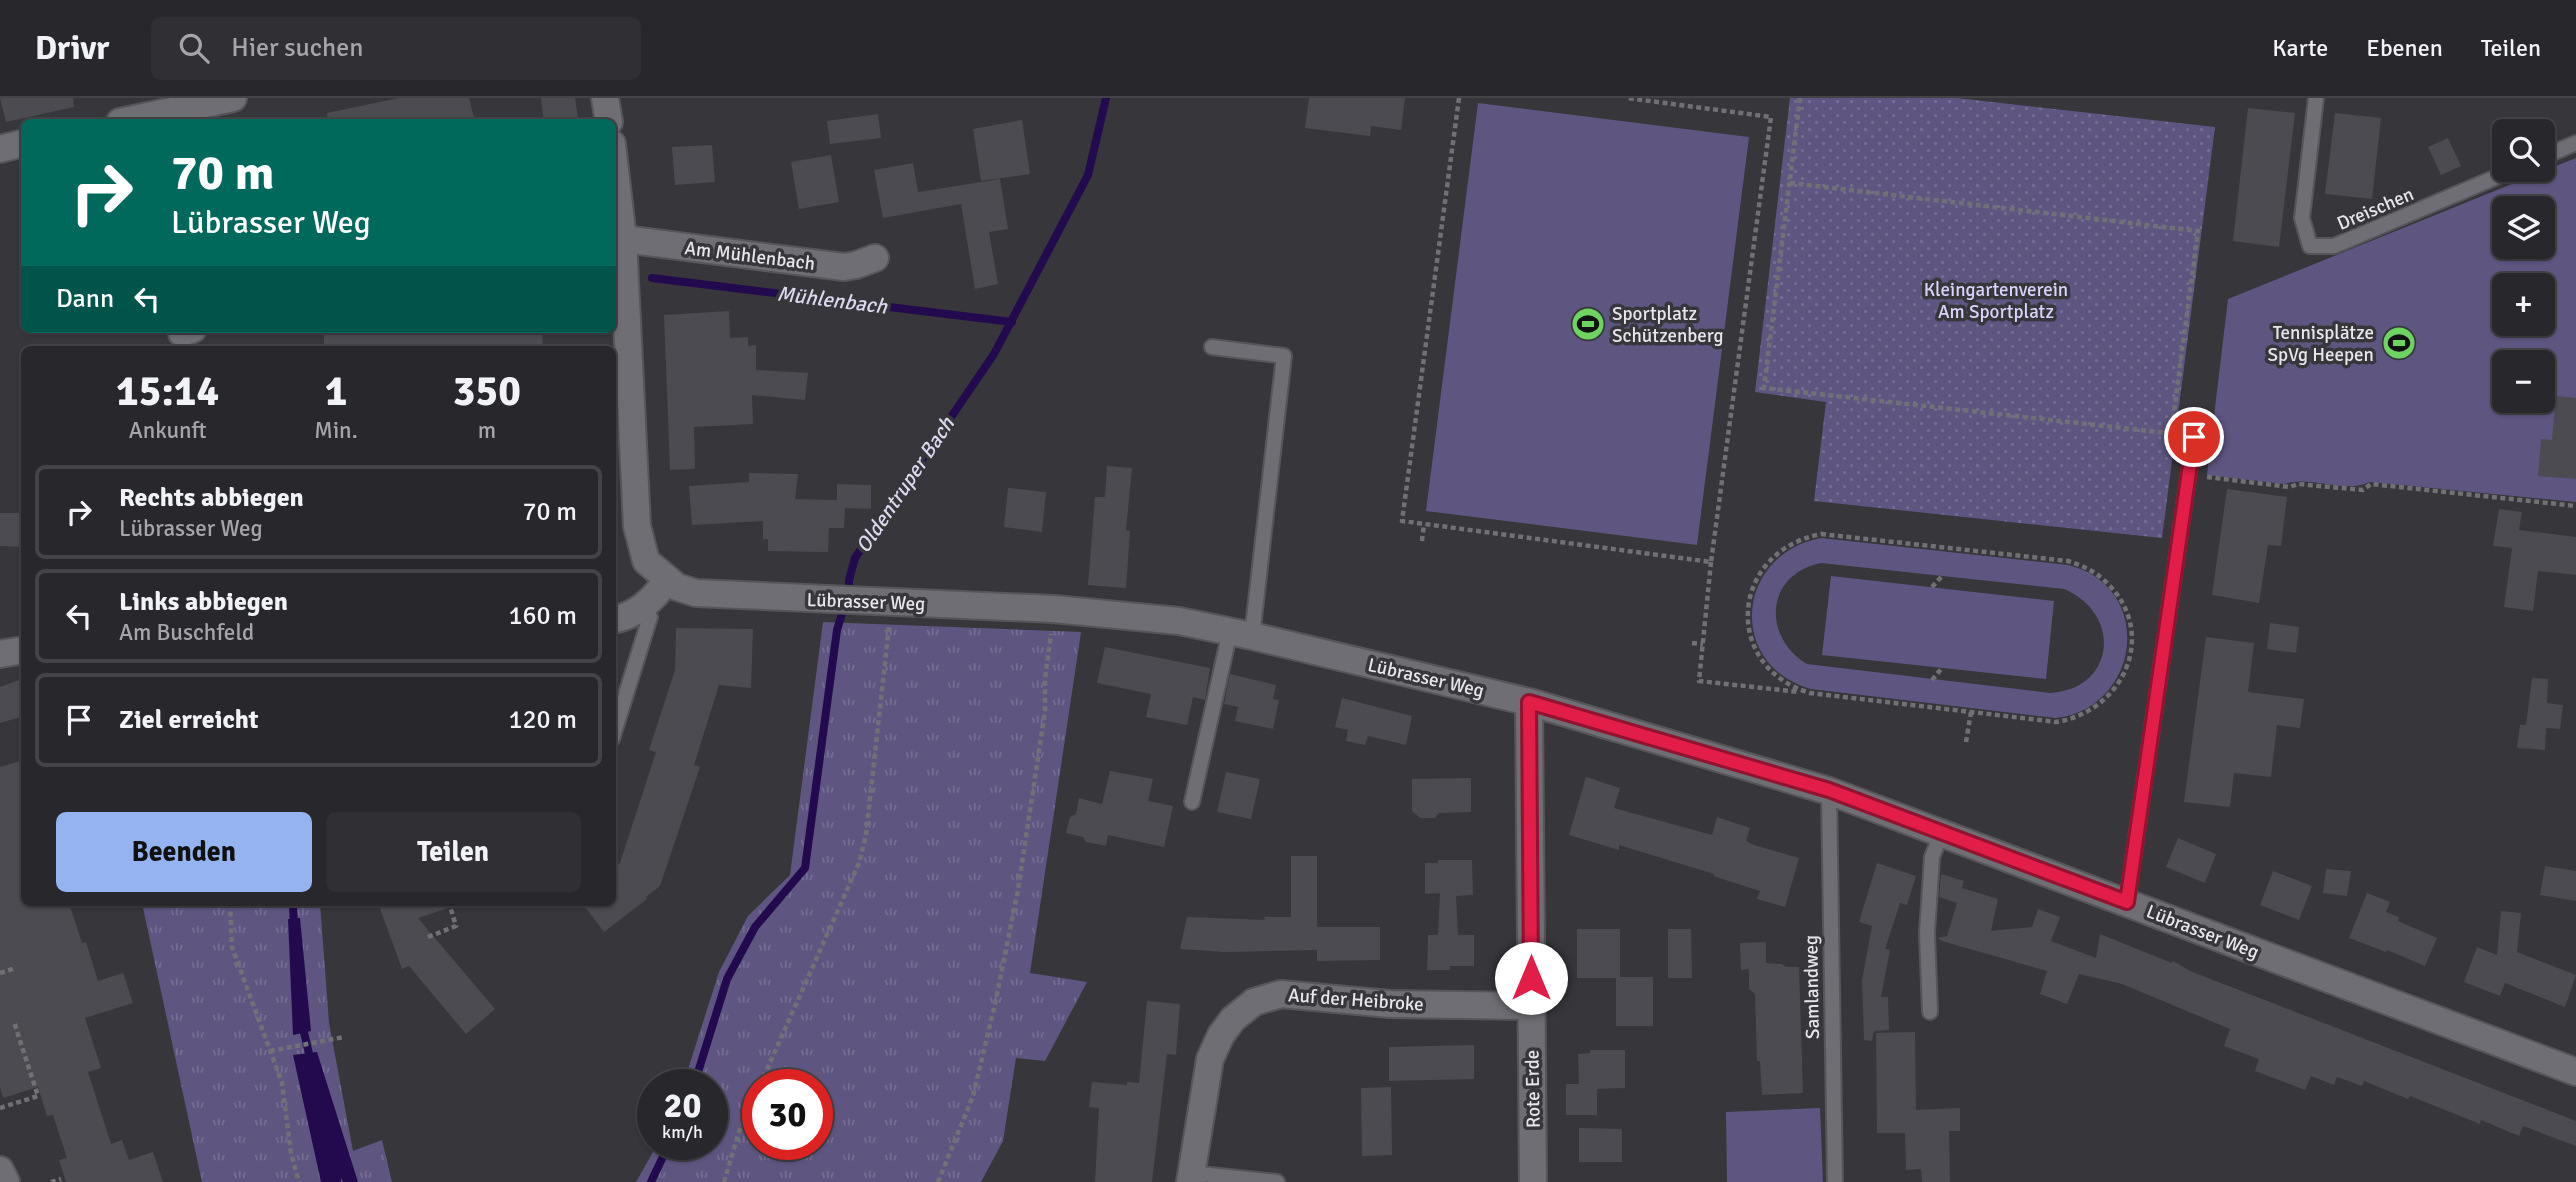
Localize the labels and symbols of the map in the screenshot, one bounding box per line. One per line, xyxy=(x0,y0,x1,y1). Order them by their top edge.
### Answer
street label: Dreischen xyxy=(2333,182,2417,236)
street label: Am Mühlenbach xyxy=(683,236,816,276)
park label: Kleingartenverein Am Sportplatz xyxy=(1924,278,2068,324)
water label: Mühlenbach xyxy=(775,280,889,320)
place label: Sportplatz Schützenberg xyxy=(1612,302,1724,348)
sports icon: Sportplatz Schützenberg xyxy=(1569,305,1607,343)
place label: Tennisplätze SpVg Heepen xyxy=(2267,321,2374,367)
sports icon: Tennisplätze SpVg Heepen xyxy=(2380,324,2418,362)
pin xyxy=(2164,407,2224,467)
water label: Oldentruper Bach xyxy=(850,412,960,558)
street label: Lübrasser Weg xyxy=(806,588,926,616)
street label: Lübrasser Weg xyxy=(1365,653,1486,703)
street label: Lübrasser Weg xyxy=(2143,899,2262,964)
street label: Samlandweg xyxy=(1799,935,1825,1039)
position arrow xyxy=(1494,941,1568,1015)
street label: Auf der Heibroke xyxy=(1287,983,1424,1017)
street label: Rote Erde xyxy=(1520,1050,1546,1128)
speed limit sign: 30 xyxy=(742,1069,833,1160)

